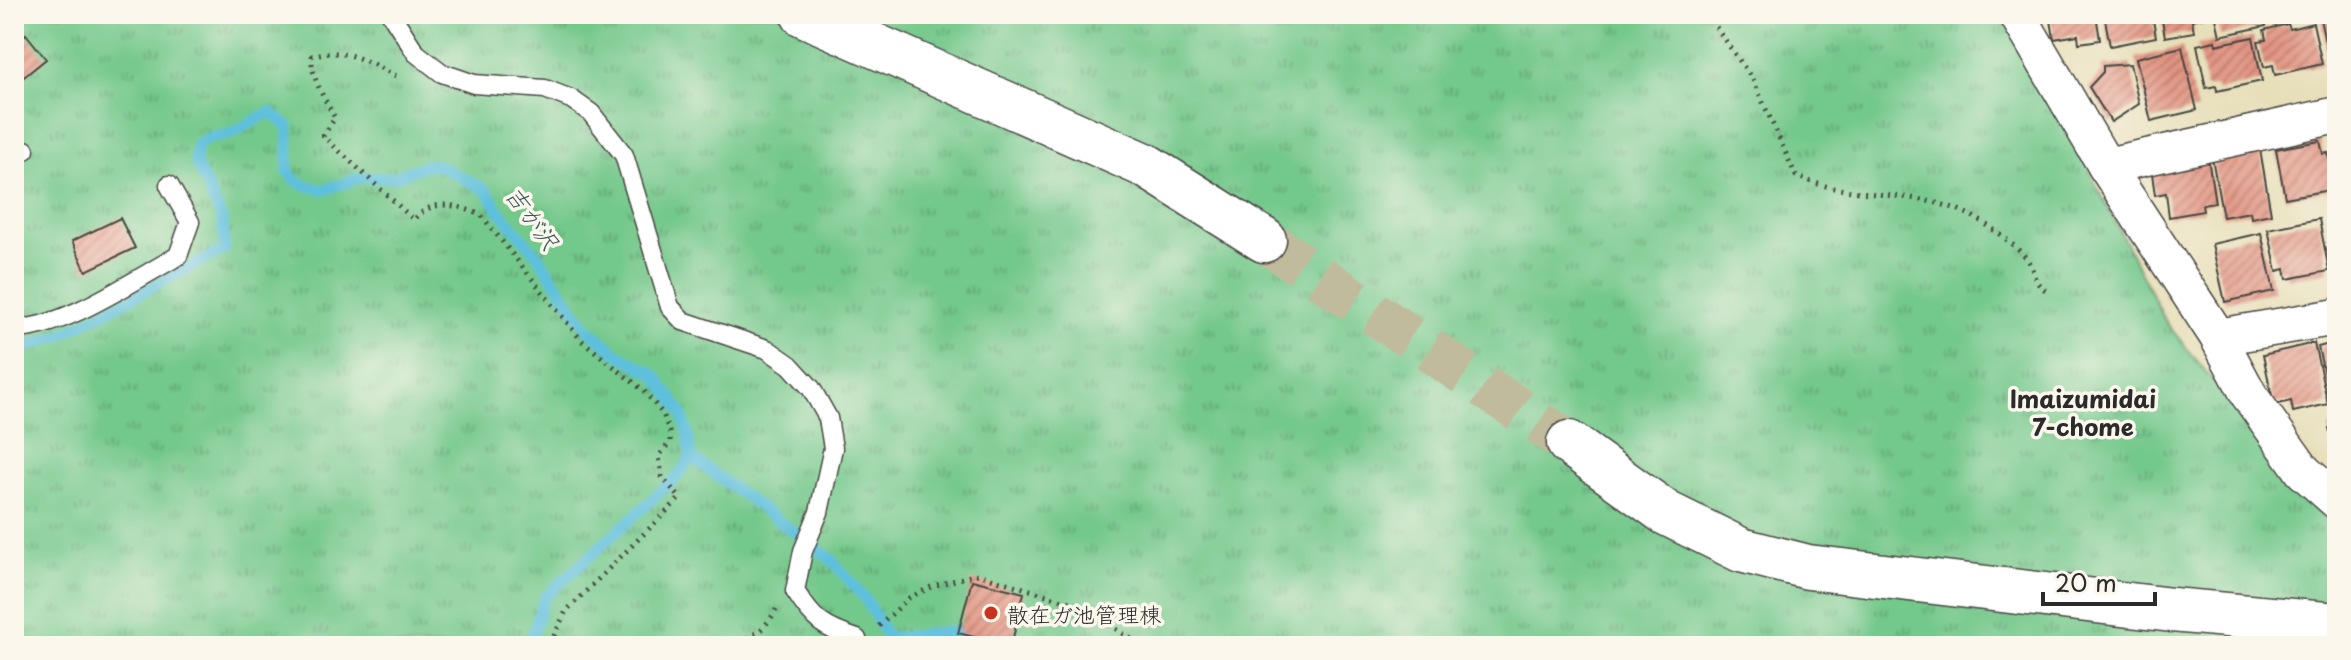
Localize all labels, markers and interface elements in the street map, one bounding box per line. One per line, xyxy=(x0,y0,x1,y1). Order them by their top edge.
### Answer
water label: 吉が沢 xyxy=(497,177,569,258)
district label: Imaizumidai 7-chome xyxy=(2010,380,2156,444)
scale bar xyxy=(2043,556,2155,606)
text: 20 m xyxy=(2055,564,2117,600)
place label: 散在ガ池管理棟 xyxy=(1007,597,1161,630)
marker: 散在ガ池管理棟 xyxy=(982,604,1000,622)

